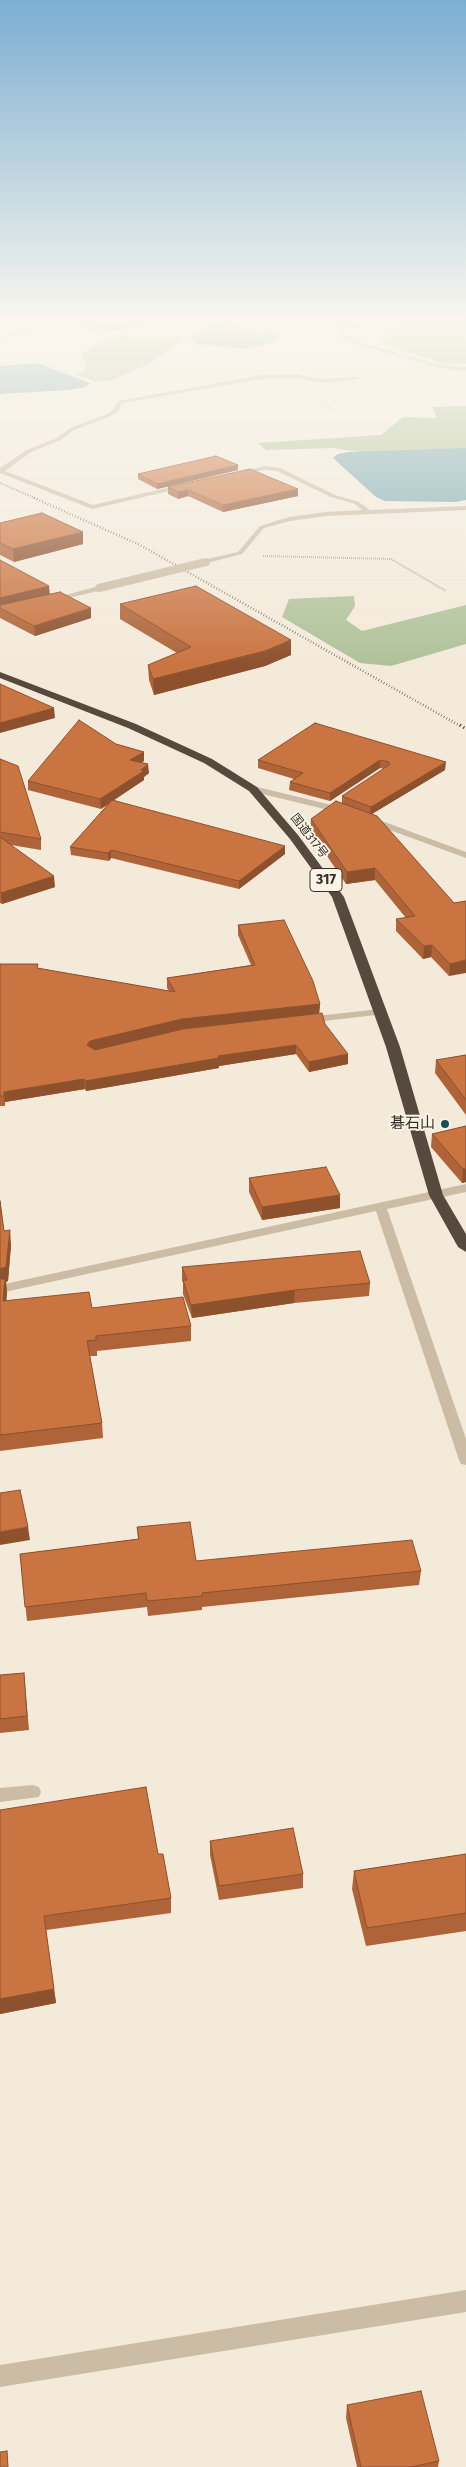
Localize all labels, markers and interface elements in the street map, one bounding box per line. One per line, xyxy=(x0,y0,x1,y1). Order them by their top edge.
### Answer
street label: 国道317号 xyxy=(287,811,331,861)
road number: 317 xyxy=(310,868,342,892)
place label: 碁石山 xyxy=(390,1115,435,1133)
marker: 碁石山 xyxy=(439,1118,451,1130)

